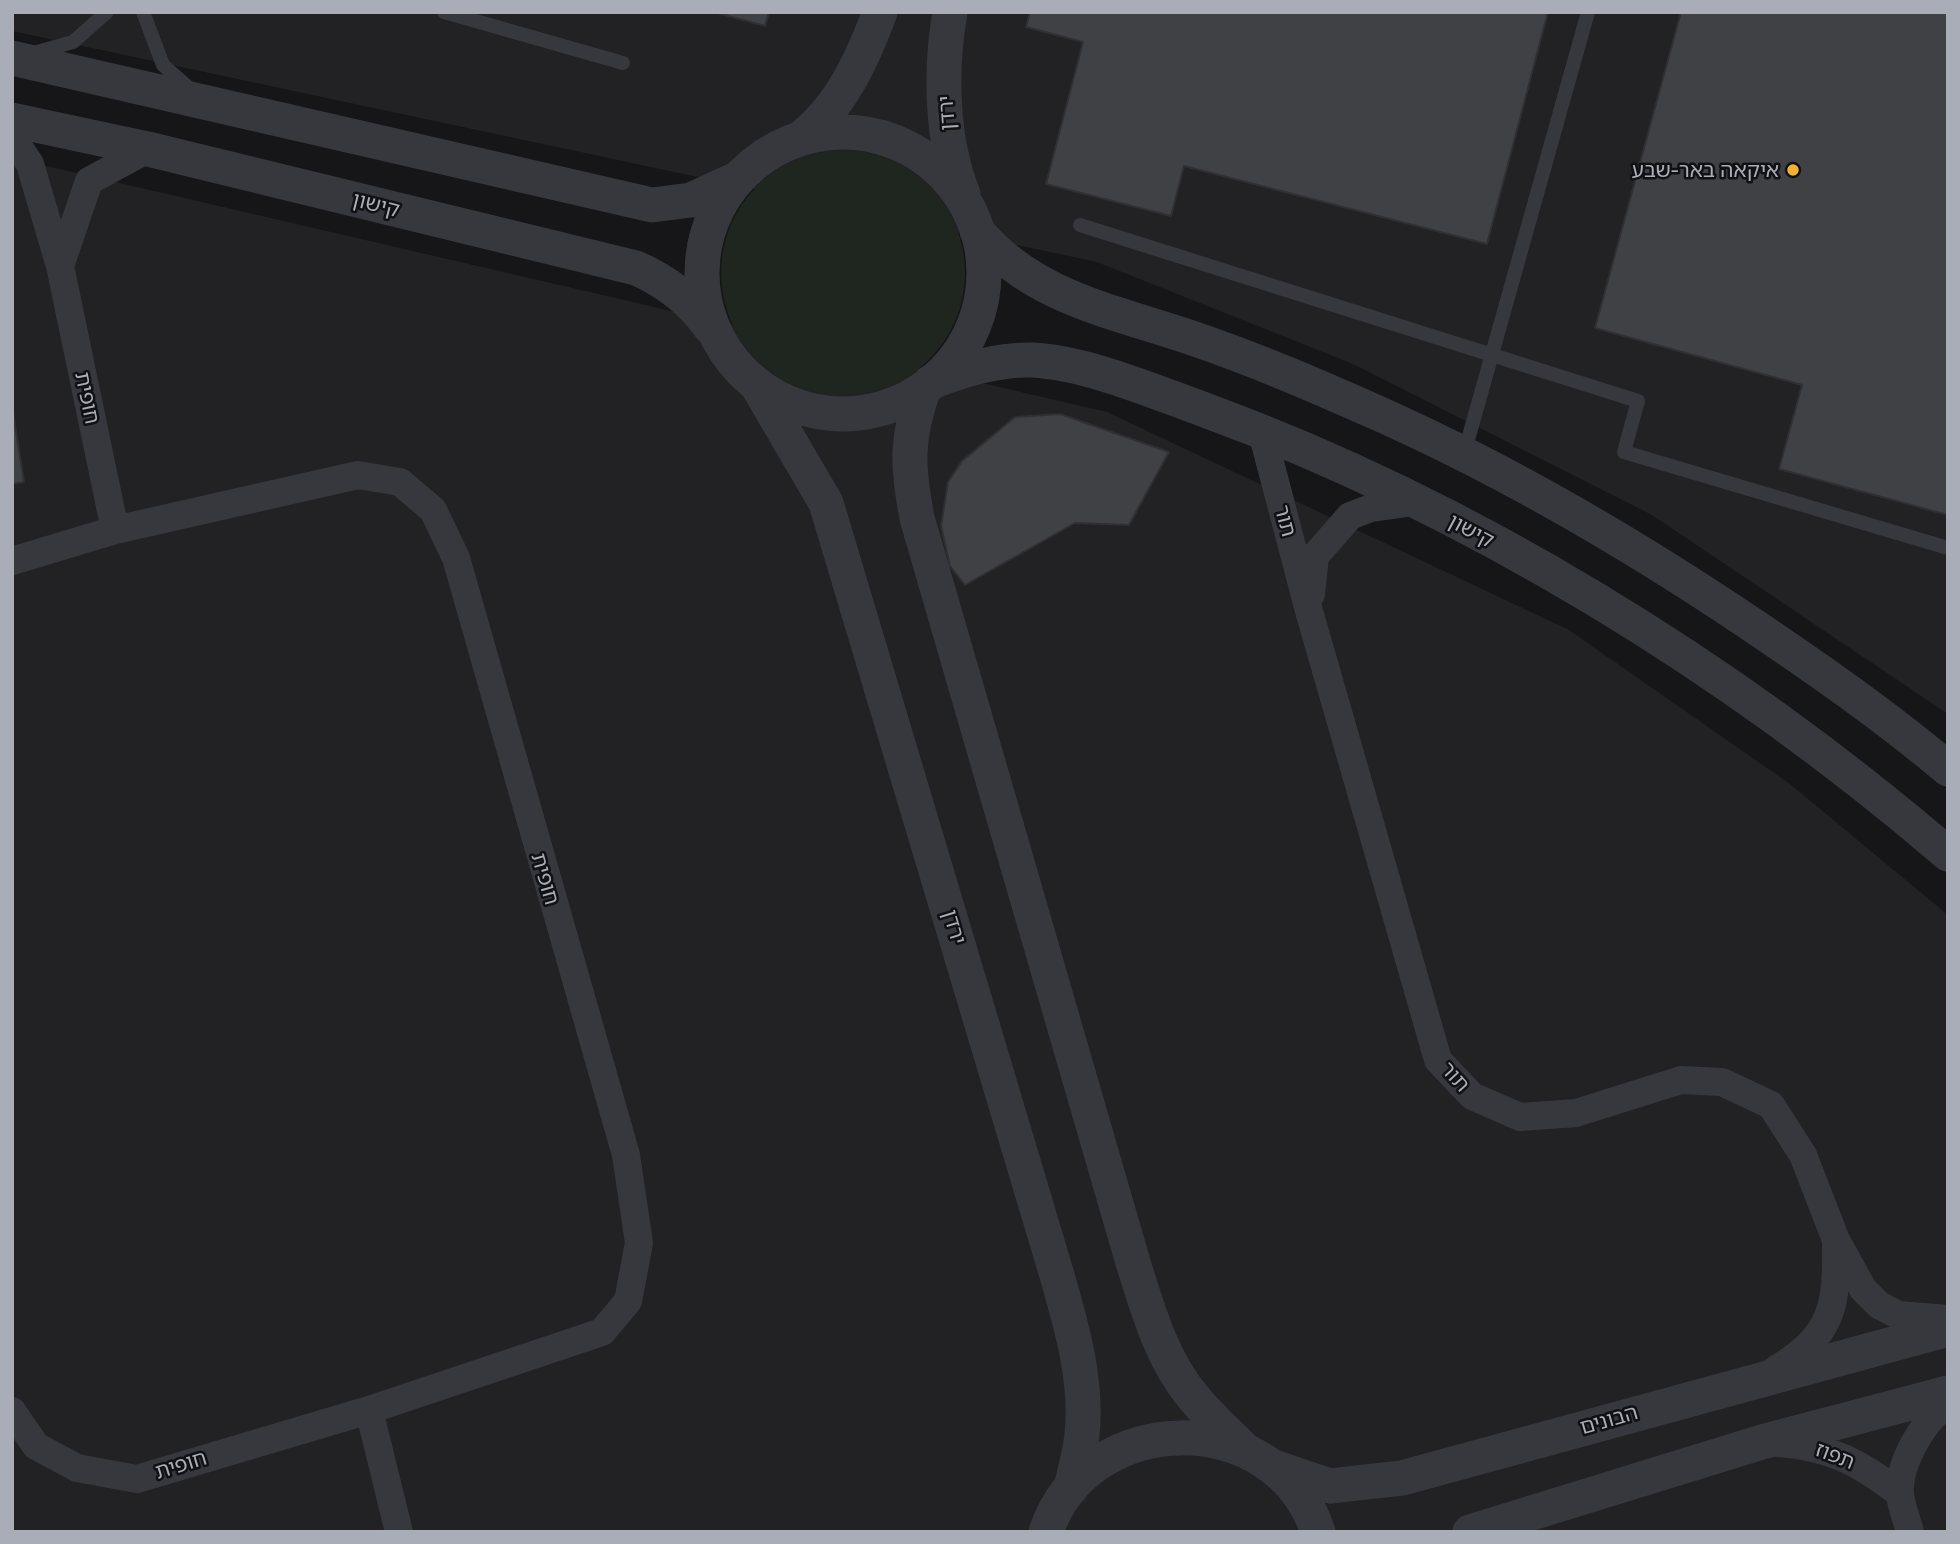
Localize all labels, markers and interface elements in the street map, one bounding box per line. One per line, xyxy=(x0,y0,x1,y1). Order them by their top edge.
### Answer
street label: ירדן xyxy=(933,95,961,131)
place label: איקאה באר-שבע xyxy=(1632,157,1779,183)
marker: איקאה באר-שבע xyxy=(1785,162,1801,178)
street label: קישון xyxy=(350,187,402,223)
street label: חופית xyxy=(69,370,105,426)
street label: תור xyxy=(1269,503,1301,539)
street label: קישון xyxy=(1444,509,1498,553)
street label: חופית xyxy=(526,850,564,908)
street label: ירדן xyxy=(937,907,971,947)
street label: תור xyxy=(1435,1057,1475,1097)
street label: הבונים xyxy=(1577,1400,1641,1440)
street label: תפוז xyxy=(1812,1437,1858,1475)
street label: חופית xyxy=(152,1445,210,1485)

